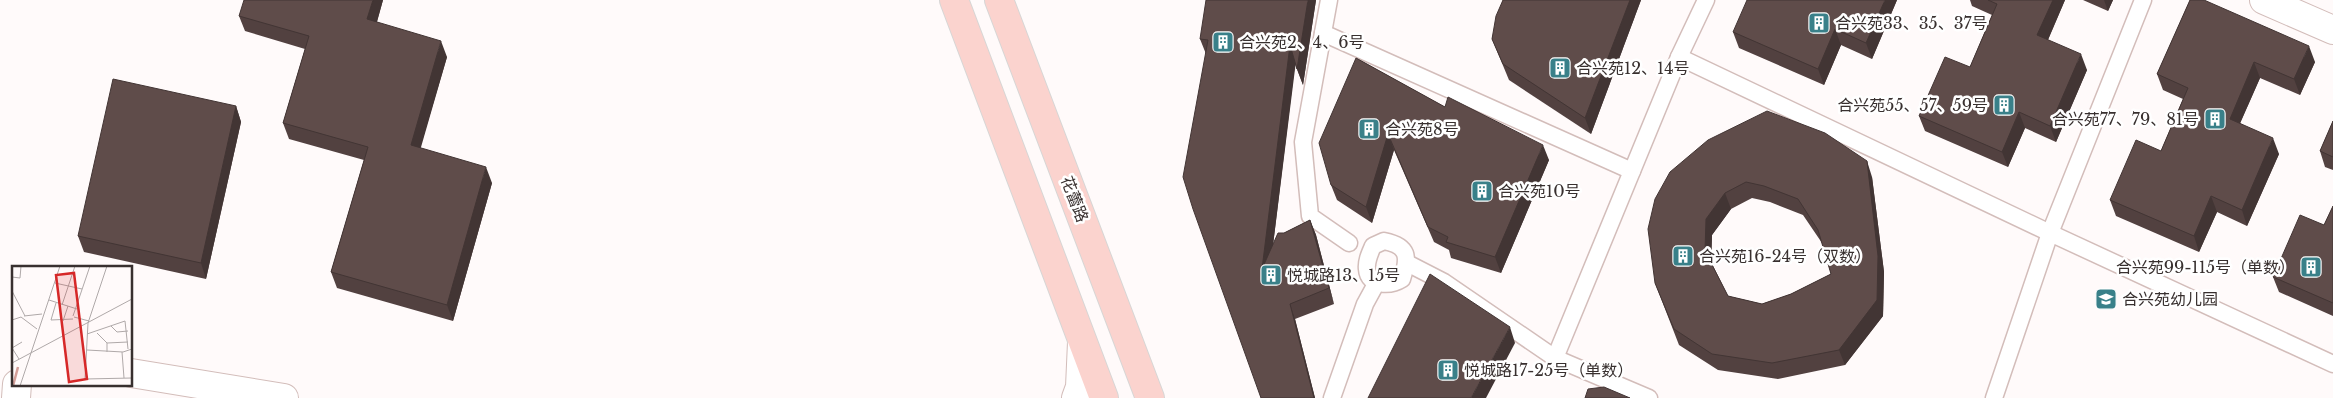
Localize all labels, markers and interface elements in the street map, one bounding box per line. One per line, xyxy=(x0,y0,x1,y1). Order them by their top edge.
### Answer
building icon: 合兴苑33、35、37号 xyxy=(1807,11,1831,35)
place label: 合兴苑33、35、37号 xyxy=(1835,13,1988,33)
building icon: 合兴苑2、4、6号 xyxy=(1211,30,1235,54)
place label: 合兴苑2、4、6号 xyxy=(1239,32,1365,52)
building icon: 合兴苑12、14号 xyxy=(1548,56,1572,80)
place label: 合兴苑12、14号 xyxy=(1576,58,1690,78)
building icon: 合兴苑55、57、59号 xyxy=(1992,93,2016,117)
place label: 合兴苑55、57、59号 xyxy=(1837,95,1988,115)
building icon: 合兴苑77、79、81号 xyxy=(2203,107,2227,131)
place label: 合兴苑77、79、81号 xyxy=(2052,109,2199,129)
building icon: 合兴苑8号 xyxy=(1357,117,1381,141)
place label: 合兴苑8号 xyxy=(1385,119,1459,139)
street label: 花蕾路 xyxy=(1057,173,1093,225)
building icon: 合兴苑10号 xyxy=(1470,179,1494,203)
place label: 合兴苑10号 xyxy=(1498,181,1581,201)
building icon: 合兴苑16-24号（双数） xyxy=(1671,244,1695,268)
place label: 合兴苑16-24号（双数） xyxy=(1699,246,1871,266)
building icon: 合兴苑99-115号（单数） xyxy=(2299,255,2323,279)
place label: 合兴苑99-115号（单数） xyxy=(2116,257,2295,277)
building icon: 悦城路13、15号 xyxy=(1259,263,1283,287)
place label: 悦城路13、15号 xyxy=(1287,265,1400,285)
inset map xyxy=(12,266,132,386)
school or university icon: 合兴苑幼儿园 xyxy=(2094,287,2118,311)
place label: 合兴苑幼儿园 xyxy=(2122,289,2218,309)
building icon: 悦城路17-25号（单数） xyxy=(1436,358,1460,382)
place label: 悦城路17-25号（单数） xyxy=(1464,360,1633,380)

